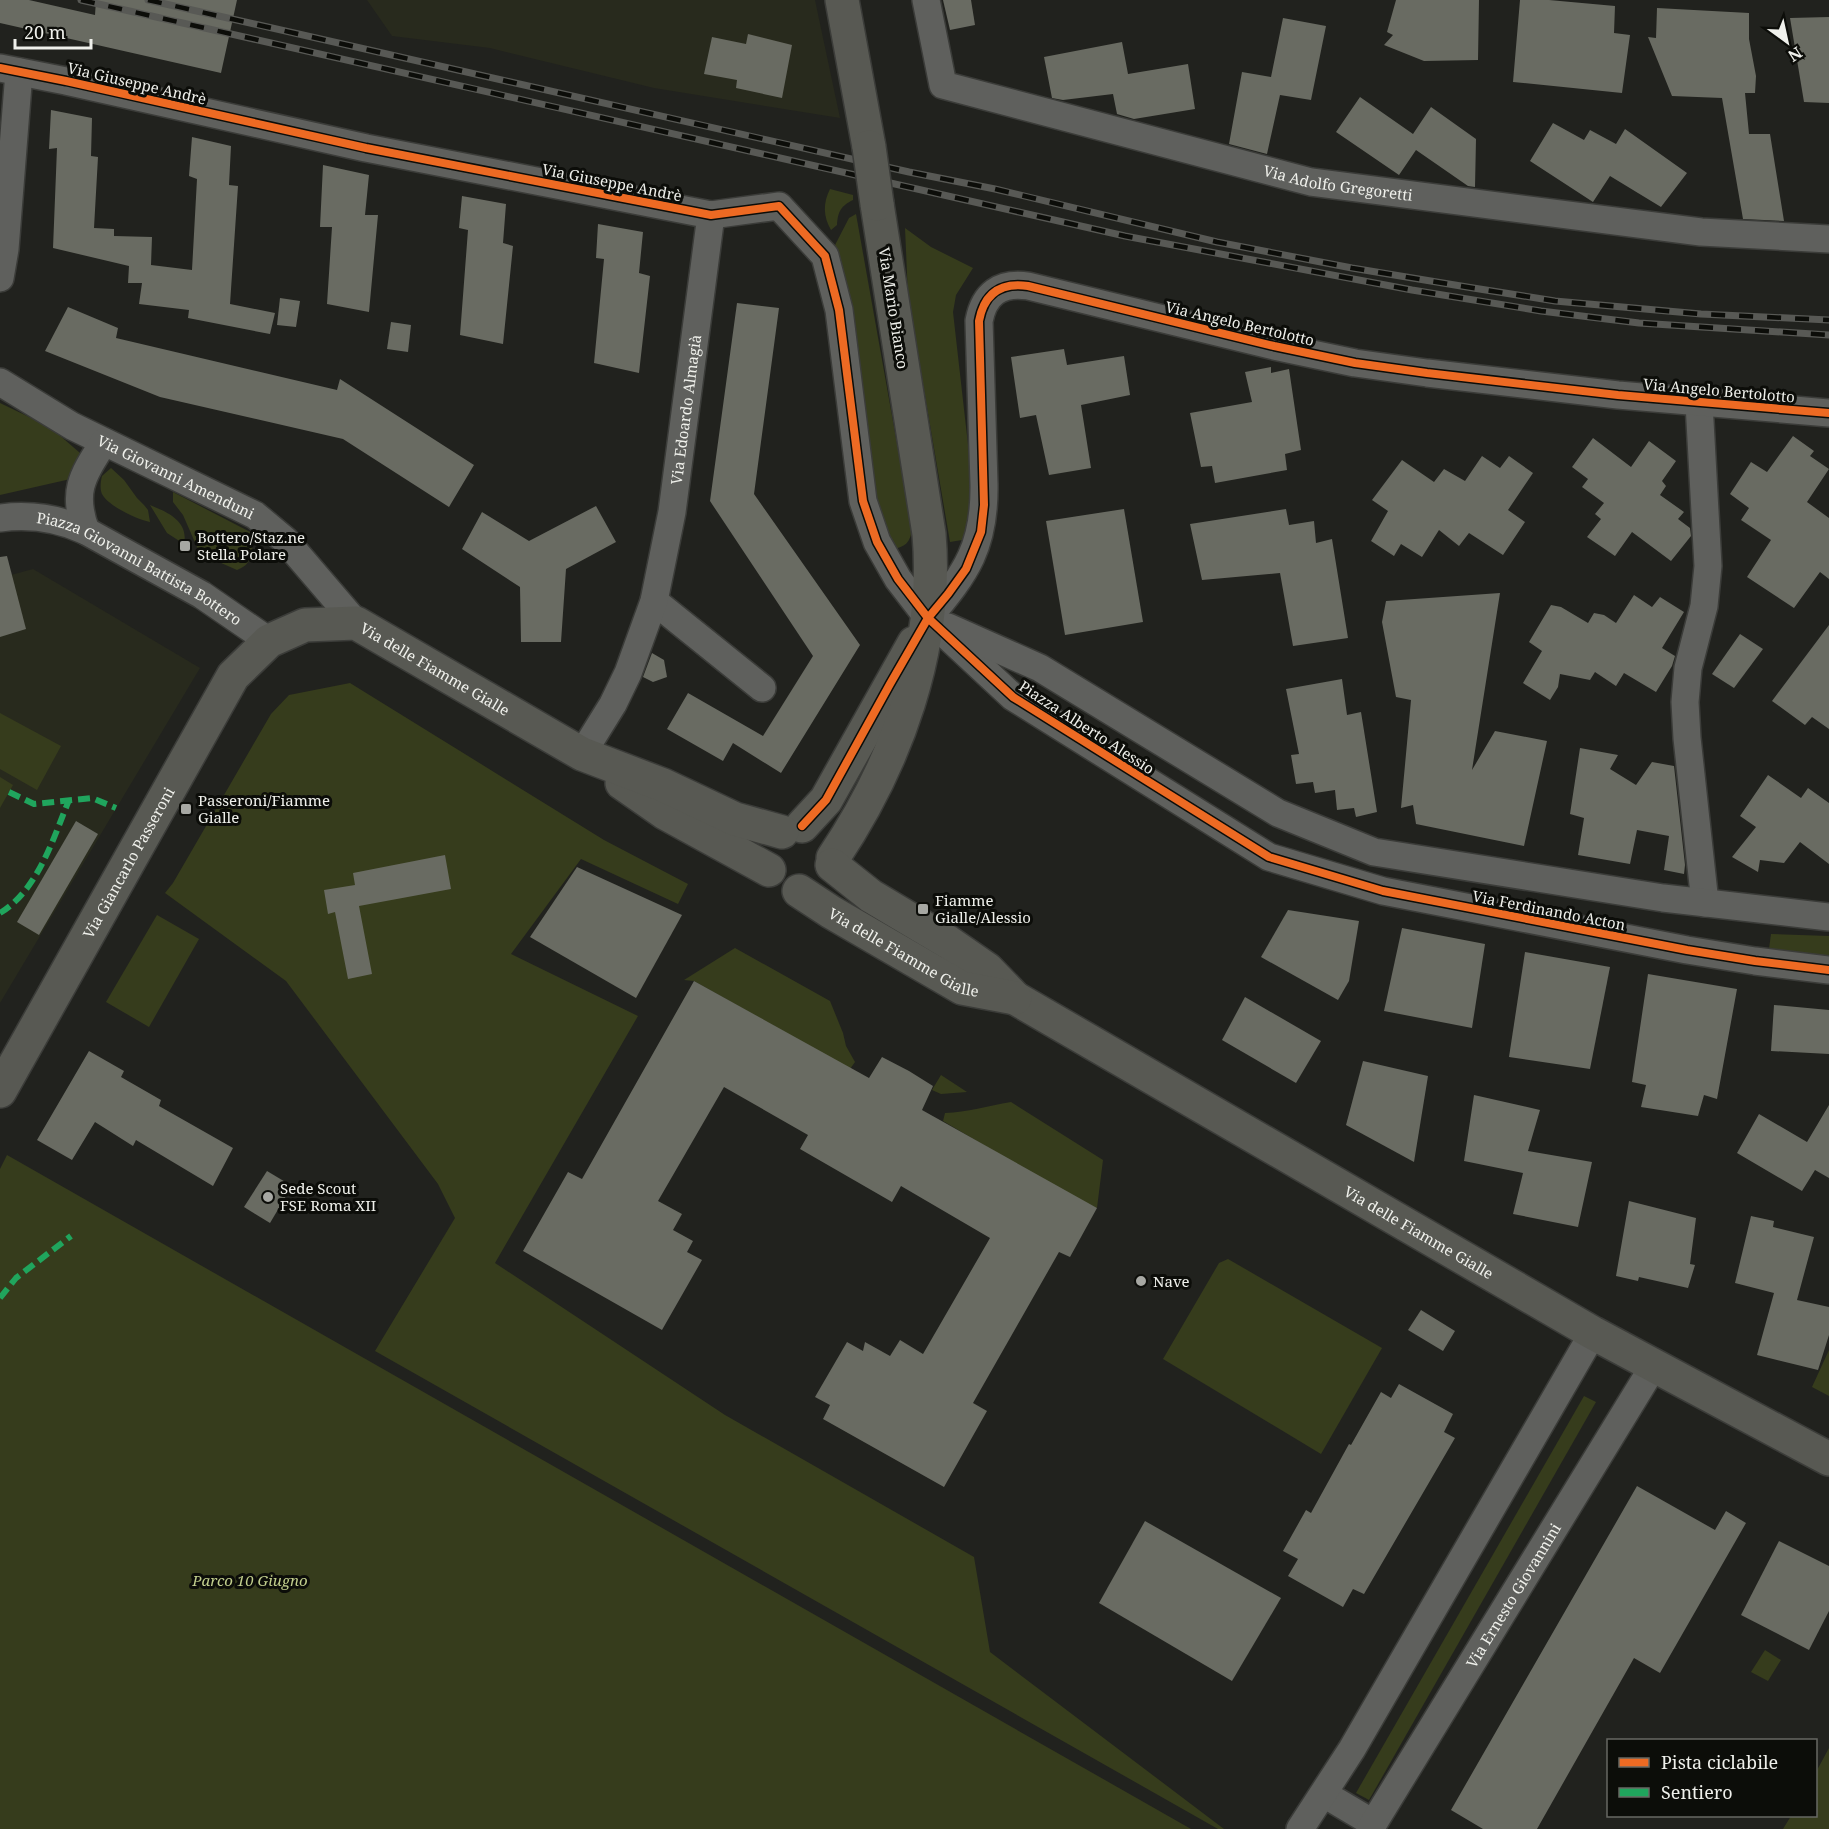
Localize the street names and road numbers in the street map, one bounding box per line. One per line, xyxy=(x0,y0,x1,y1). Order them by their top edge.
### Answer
street label: Via Giuseppe Andrè xyxy=(66,57,208,109)
street label: Via Giuseppe Andrè xyxy=(540,159,684,205)
street label: Via Adolfo Gregoretti xyxy=(1261,160,1414,205)
street label: Via Mario Bianco xyxy=(875,246,913,370)
street label: Via Angelo Bertolotto xyxy=(1164,296,1316,350)
street label: Via Edoardo Almagià xyxy=(666,333,705,486)
street label: Via Angelo Bertolotto xyxy=(1642,373,1796,407)
street label: Via Giovanni Amenduni xyxy=(94,430,258,523)
street label: Piazza Giovanni Battista Bottero xyxy=(35,507,246,630)
street label: Via delle Fiamme Gialle xyxy=(357,618,513,720)
street label: Piazza Alberto Alessio xyxy=(1015,676,1159,778)
street label: Via Giancarlo Passeroni xyxy=(78,783,179,942)
street label: Via Ferdinando Acton xyxy=(1471,885,1628,935)
street label: Via delle Fiamme Gialle xyxy=(825,903,981,1001)
street label: Via delle Fiamme Gialle xyxy=(1340,1181,1497,1283)
street label: Via Ernesto Giovannini xyxy=(1461,1519,1565,1671)

